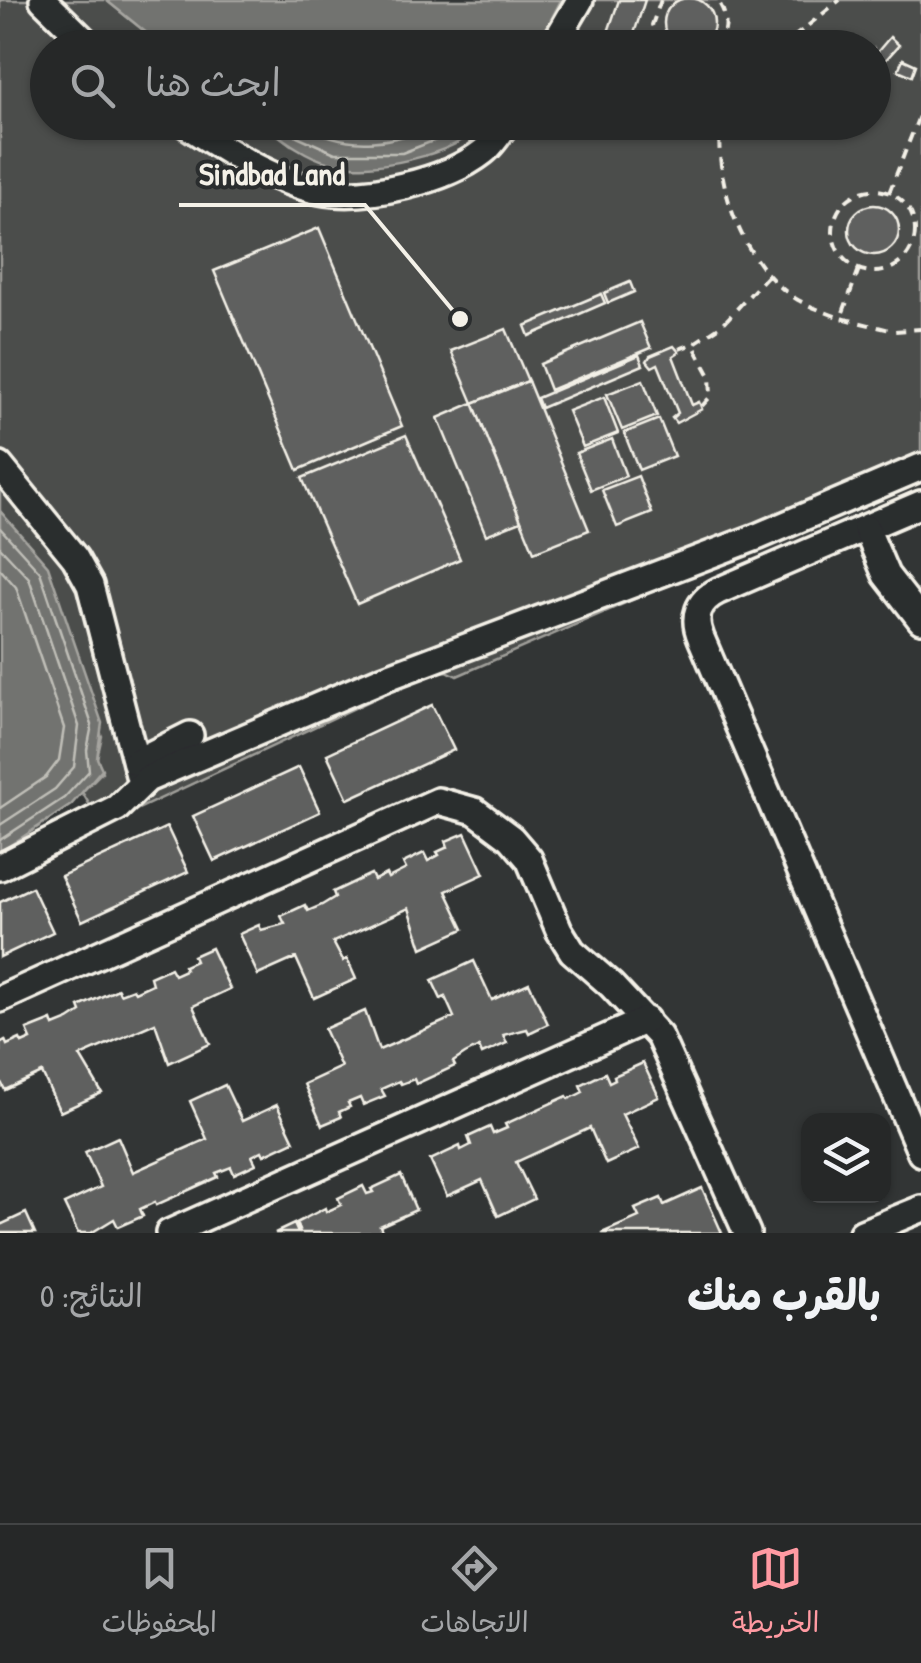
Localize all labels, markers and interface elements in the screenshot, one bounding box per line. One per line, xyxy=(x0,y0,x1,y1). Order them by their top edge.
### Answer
search box xyxy=(30,30,891,140)
text: ابحث هنا xyxy=(145,56,281,108)
icon: search xyxy=(65,58,120,113)
callout: Sindbad Land xyxy=(179,143,365,205)
text: Sindbad Land xyxy=(199,152,345,195)
map controls xyxy=(801,1113,891,1203)
button: layers xyxy=(801,1113,891,1203)
text: بالقرب منك xyxy=(687,1266,881,1323)
text: النتائج: 0 xyxy=(40,1274,143,1317)
tab: المحفوظات xyxy=(102,1541,217,1647)
tab: الاتجاهات xyxy=(420,1541,529,1647)
tab: الخريطة xyxy=(732,1541,819,1647)

